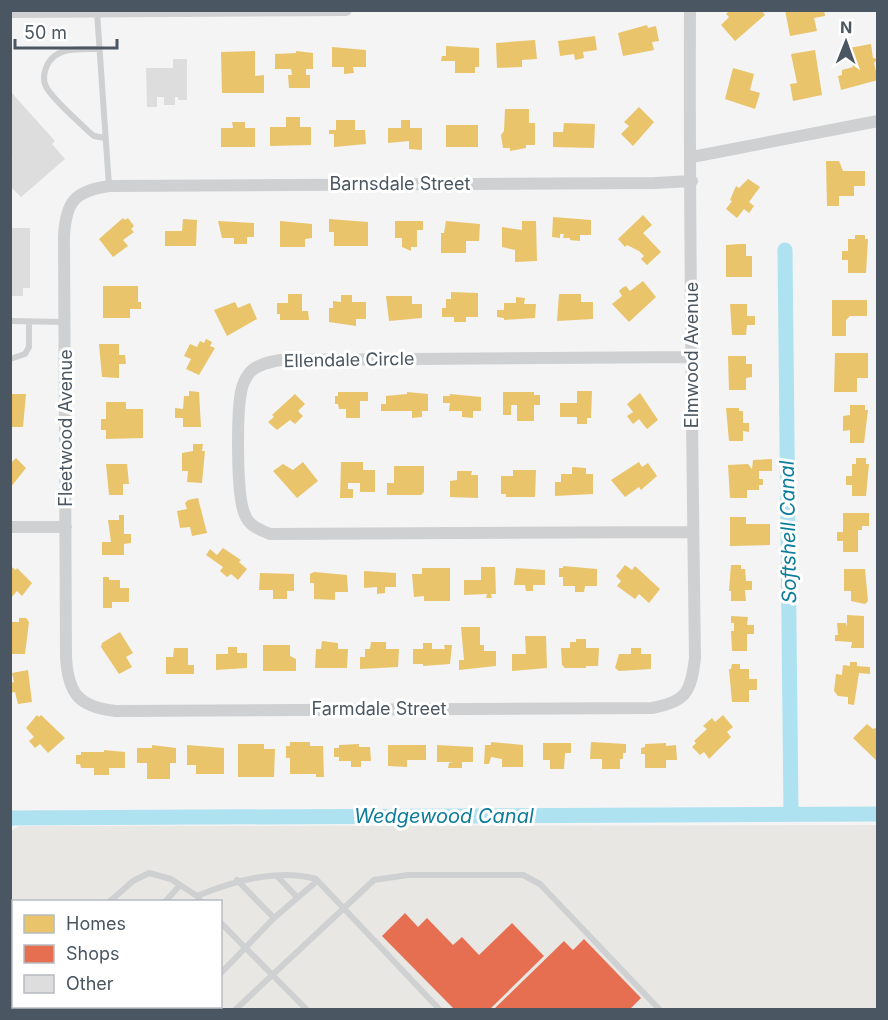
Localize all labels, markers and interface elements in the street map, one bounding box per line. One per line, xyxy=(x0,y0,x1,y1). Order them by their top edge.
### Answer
scale bar xyxy=(15,12,117,50)
north arrow xyxy=(816,12,876,72)
text: N xyxy=(840,17,853,37)
text: 50 m xyxy=(24,22,67,43)
street label: Barnsdale Street xyxy=(330,173,471,194)
street label: Elmwood Avenue xyxy=(681,282,702,428)
street label: Ellendale Circle xyxy=(283,348,415,371)
street label: Fleetwood Avenue xyxy=(55,349,76,507)
water label: Softshell Canal xyxy=(775,460,801,604)
street label: Farmdale Street xyxy=(312,698,447,719)
water label: Wedgewood Canal xyxy=(354,804,534,828)
legend xyxy=(12,900,222,1008)
text: Homes xyxy=(66,913,126,934)
text: Shops xyxy=(66,943,120,964)
text: Other xyxy=(66,973,114,994)

